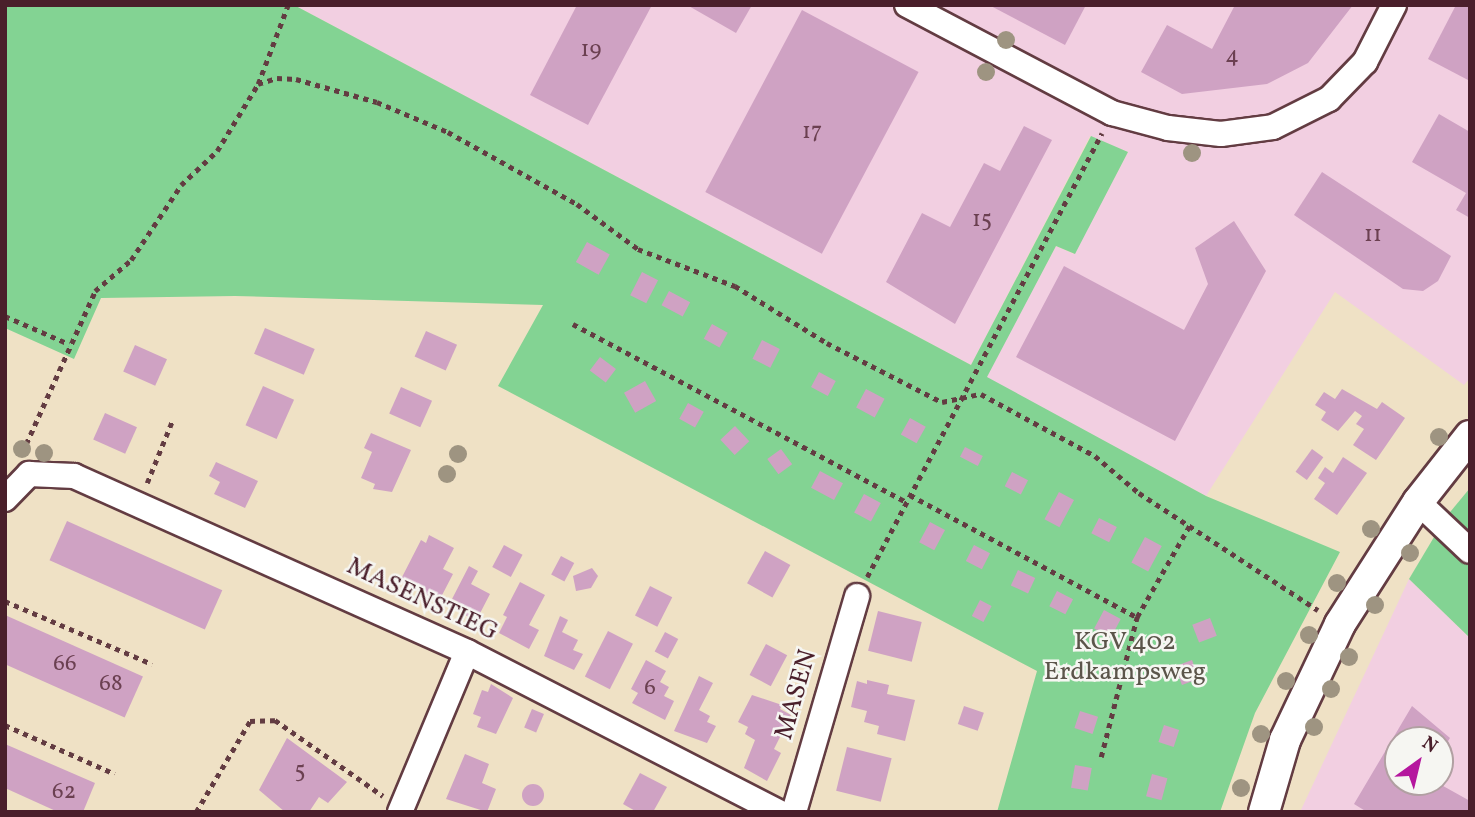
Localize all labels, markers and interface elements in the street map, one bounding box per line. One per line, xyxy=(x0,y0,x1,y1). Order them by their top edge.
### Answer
house number: 19 xyxy=(581,36,601,64)
house number: 4 xyxy=(1225,42,1239,70)
house number: 17 xyxy=(802,118,822,146)
house number: 15 xyxy=(972,206,992,234)
house number: 11 xyxy=(1364,221,1382,249)
street label: MASENSTIEG xyxy=(341,551,503,649)
park label: KGV 402 Erdkampsweg xyxy=(1044,627,1206,688)
street label: MASEN xyxy=(769,647,825,743)
house number: 66 xyxy=(53,650,77,678)
house number: 68 xyxy=(99,670,123,698)
house number: 6 xyxy=(644,674,656,702)
north arrow xyxy=(1384,726,1454,796)
text: N xyxy=(1417,731,1443,760)
house number: 5 xyxy=(294,757,306,785)
house number: 62 xyxy=(52,778,76,806)

